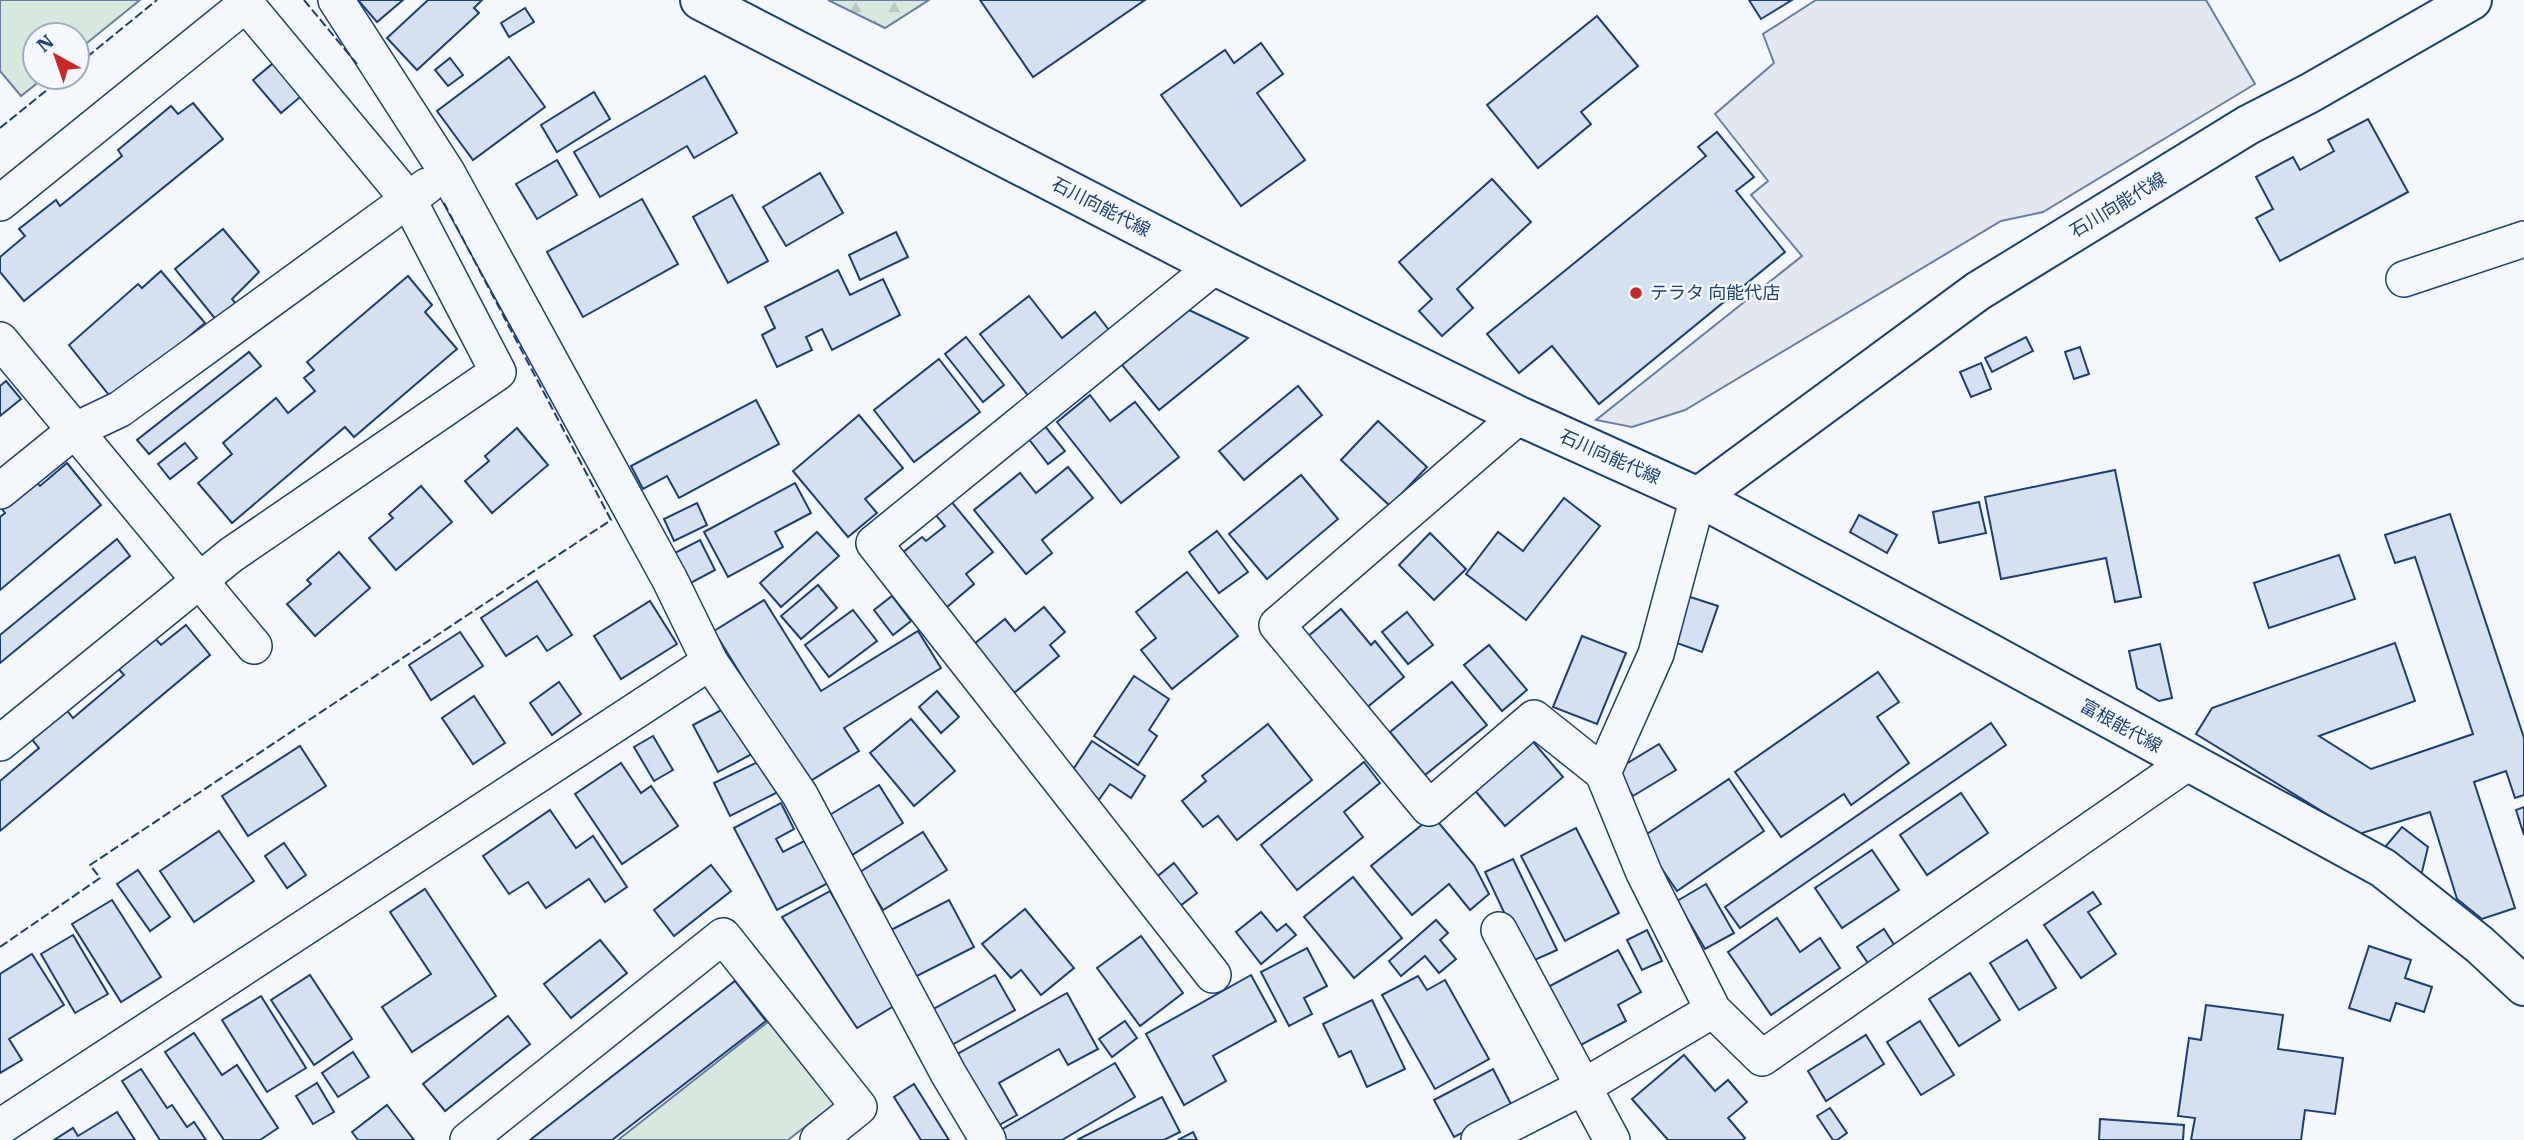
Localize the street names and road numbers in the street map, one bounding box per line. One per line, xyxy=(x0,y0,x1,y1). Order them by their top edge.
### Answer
street label: 石川向能代線 xyxy=(2066,167,2170,242)
street label: 石川向能代線 xyxy=(1048,172,1155,241)
street label: 石川向能代線 xyxy=(1556,424,1664,489)
street label: 富根能代線 xyxy=(2076,694,2166,757)

